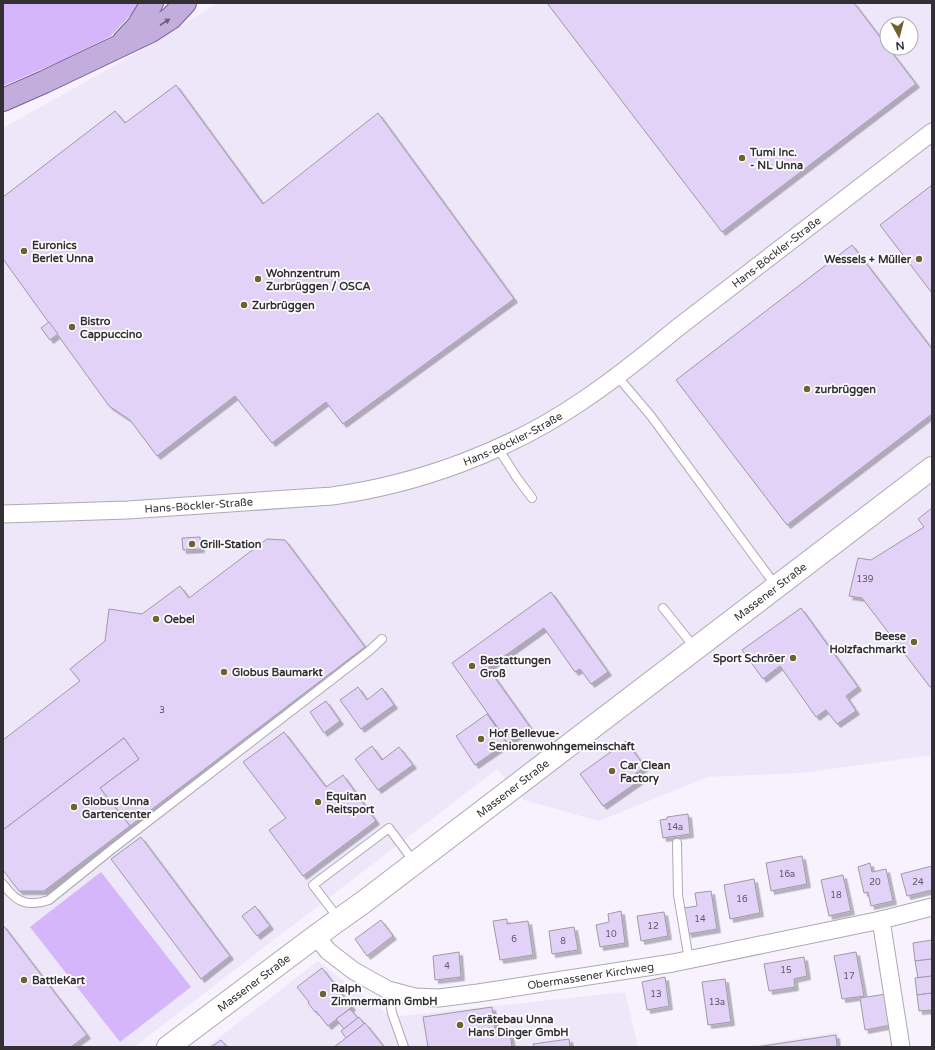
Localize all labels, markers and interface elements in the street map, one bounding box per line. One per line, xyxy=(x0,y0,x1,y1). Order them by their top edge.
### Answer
north arrow xyxy=(879,16,919,56)
one-way arrow xyxy=(159,18,170,26)
text: N xyxy=(895,38,905,52)
place label: Tumi Inc. - NL Unna xyxy=(749,146,803,172)
marker: Tumi Inc. - NL Unna xyxy=(737,153,747,163)
street label: Hans-Böckler-Straße xyxy=(729,214,823,291)
place label: Euronics Berlet Unna xyxy=(32,239,94,265)
marker: Euronics Berlet Unna xyxy=(19,246,29,256)
place label: Wessels + Müller xyxy=(824,253,912,266)
marker: Wessels + Müller xyxy=(914,254,924,264)
place label: Wohnzentrum Zurbrüggen / OSCA xyxy=(266,267,371,294)
marker: Wohnzentrum Zurbrüggen / OSCA xyxy=(253,274,263,284)
place label: Zurbrüggen xyxy=(252,299,315,313)
marker: Zurbrüggen xyxy=(239,300,249,310)
place label: Bistro Cappuccino xyxy=(80,315,143,342)
marker: Bistro Cappuccino xyxy=(67,322,77,332)
place label: zurbrüggen xyxy=(815,383,876,397)
marker: zurbrüggen xyxy=(802,384,812,394)
street label: Hans-Böckler-Straße xyxy=(461,409,565,469)
street label: Hans-Böckler-Straße xyxy=(144,495,253,516)
place label: Grill-Station xyxy=(200,538,262,551)
marker: Grill-Station xyxy=(187,539,197,549)
street label: Massener Straße xyxy=(732,560,809,624)
house number: 139 xyxy=(857,574,874,585)
place label: Oebel xyxy=(164,613,195,626)
marker: Oebel xyxy=(151,614,161,624)
place label: Beese Holzfachmarkt xyxy=(829,630,907,656)
marker: Beese Holzfachmarkt xyxy=(909,637,919,647)
place label: Sport Schröer xyxy=(713,652,786,666)
marker: Sport Schröer xyxy=(788,653,798,663)
place label: Bestattungen Groß xyxy=(480,654,551,680)
marker: Bestattungen Groß xyxy=(467,661,477,671)
place label: Globus Baumarkt xyxy=(232,666,323,679)
marker: Globus Baumarkt xyxy=(219,667,229,677)
house number: 3 xyxy=(159,705,165,716)
place label: Hof Bellevue- Seniorenwohngemeinschaft xyxy=(489,727,636,754)
marker: Hof Bellevue- Seniorenwohngemeinschaft xyxy=(476,734,486,744)
street label: Massener Straße xyxy=(474,757,552,820)
place label: Car Clean Factory xyxy=(620,759,671,786)
marker: Car Clean Factory xyxy=(607,766,617,776)
place label: Equitan Reitsport xyxy=(326,790,375,817)
place label: Globus Unna Gartencenter xyxy=(82,795,152,821)
marker: Equitan Reitsport xyxy=(313,797,323,807)
marker: Globus Unna Gartencenter xyxy=(69,802,79,812)
house number: 14a xyxy=(667,822,683,833)
house number: 16a xyxy=(779,869,795,880)
house number: 20 xyxy=(869,877,881,888)
house number: 24 xyxy=(912,877,924,888)
house number: 18 xyxy=(830,890,842,901)
house number: 16 xyxy=(736,894,748,905)
house number: 14 xyxy=(694,914,706,925)
house number: 12 xyxy=(647,921,659,932)
house number: 10 xyxy=(605,929,617,940)
house number: 6 xyxy=(511,934,517,945)
house number: 8 xyxy=(560,936,566,947)
street label: Massener Straße xyxy=(215,952,293,1015)
street label: Obermassener Kirchweg xyxy=(526,960,655,992)
house number: 4 xyxy=(444,961,450,972)
house number: 15 xyxy=(780,965,792,976)
house number: 17 xyxy=(843,971,855,982)
place label: BattleKart xyxy=(32,974,86,987)
marker: BattleKart xyxy=(19,975,29,985)
place label: Ralph Zimmermann GmbH xyxy=(331,982,437,1008)
marker: Ralph Zimmermann GmbH xyxy=(318,989,328,999)
house number: 13 xyxy=(650,989,662,1000)
house number: 13a xyxy=(709,997,725,1008)
place label: Gerätebau Unna Hans Dinger GmbH xyxy=(468,1013,569,1040)
marker: Gerätebau Unna Hans Dinger GmbH xyxy=(455,1020,465,1030)

